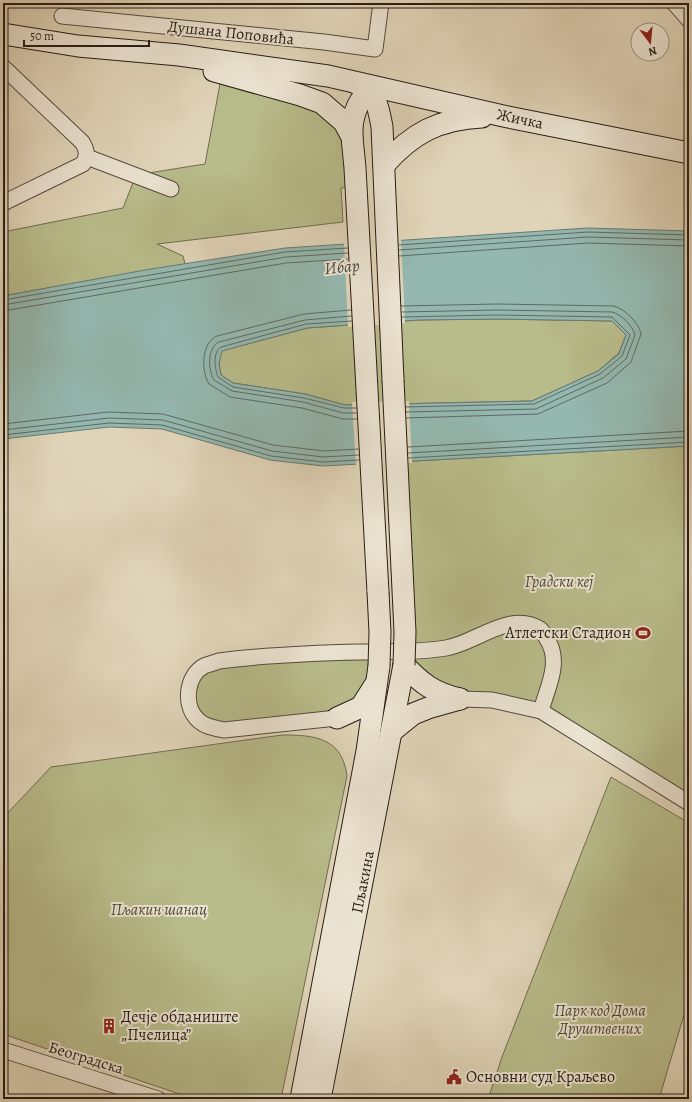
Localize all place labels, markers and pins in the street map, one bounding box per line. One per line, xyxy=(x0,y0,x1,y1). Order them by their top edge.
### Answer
place label: Атлетски Стадион xyxy=(504,622,631,644)
sports icon: Атлетски Стадион xyxy=(634,624,652,642)
place label: Дечје обданиште „Пчелица” xyxy=(121,1006,239,1046)
building icon: Дечје обданиште „Пчелица” xyxy=(100,1017,118,1035)
place label: Основни суд Краљево xyxy=(466,1066,615,1088)
public building icon: Основни суд Краљево xyxy=(445,1068,463,1086)

